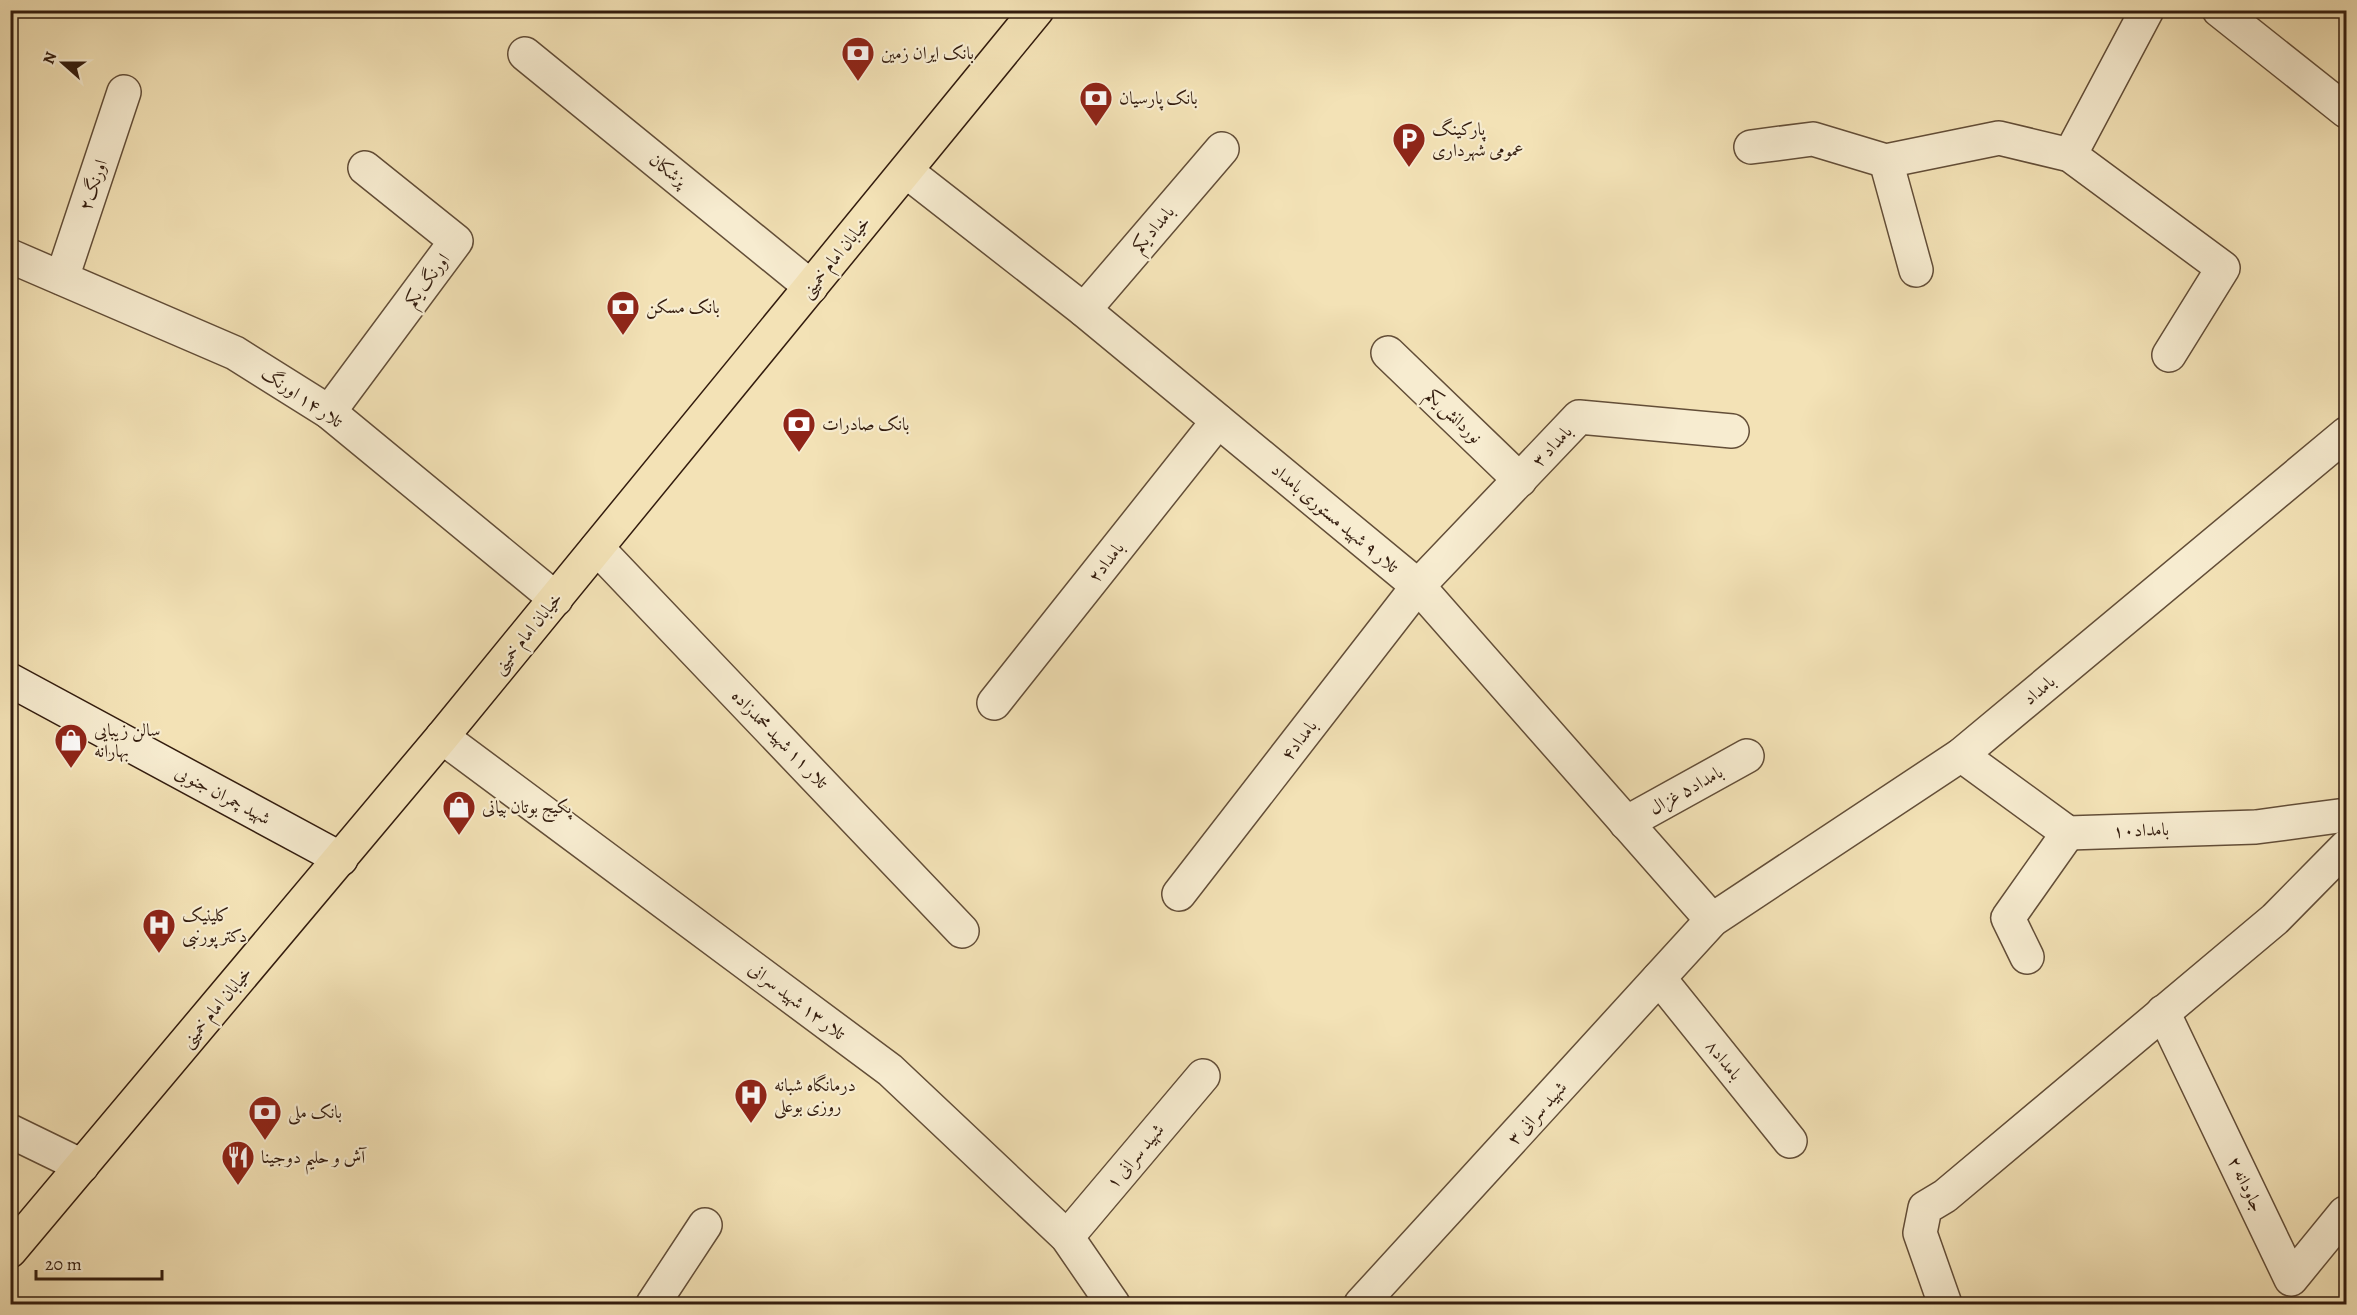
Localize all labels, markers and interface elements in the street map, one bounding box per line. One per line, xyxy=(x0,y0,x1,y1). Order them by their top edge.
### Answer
north arrow xyxy=(33,33,93,93)
bank icon: بانک ایران زمین xyxy=(840,35,876,82)
place label: بانک ایران زمین xyxy=(881,41,974,65)
text: N xyxy=(38,48,62,67)
bank icon: بانک پارسیان xyxy=(1078,80,1114,127)
place label: بانک پارسیان xyxy=(1119,86,1198,111)
place label: پارکینگ عمومی شهرداری xyxy=(1432,117,1524,162)
parking icon: پارکینگ عمومی شهرداری xyxy=(1391,121,1427,168)
street label: پزشکان xyxy=(644,147,693,194)
street label: اورنگ۲ xyxy=(73,156,113,214)
street label: بامداد یکم xyxy=(1126,200,1184,261)
street label: خیابان امام خمینی xyxy=(794,211,879,306)
street label: اورنگ یکم xyxy=(399,248,459,315)
bank icon: بانک مسکن xyxy=(605,289,641,336)
place label: بانک مسکن xyxy=(646,295,720,319)
street label: تلار ۱۴ اورنگ xyxy=(257,361,348,433)
street label: نوردانش یکم xyxy=(1417,383,1487,452)
bank icon: بانک صادرات xyxy=(781,406,817,453)
place label: بانک صادرات xyxy=(822,412,909,436)
street label: بامداد ۳ xyxy=(1526,420,1578,472)
street label: تلار ۹ شهید مستوری بامداد xyxy=(1266,458,1404,579)
street label: بامداد۲ xyxy=(1083,537,1129,587)
street label: خیابان امام خمینی xyxy=(486,587,571,682)
street label: بامداد xyxy=(2018,670,2060,710)
street label: تلار ۱۱ شهید محمدزاده xyxy=(726,684,834,794)
street label: بامداد۴ xyxy=(1276,715,1322,765)
place label: سالن زیبایی بهارانه xyxy=(94,718,160,763)
shop icon: سالن زیبایی بهارانه xyxy=(53,722,89,769)
street label: شهید چمران جنوبی xyxy=(171,760,275,831)
street label: بامداد۵ غزال xyxy=(1645,760,1728,821)
shop icon: پکیج بوتان بیانی xyxy=(441,789,477,836)
place label: پکیج بوتان بیانی xyxy=(482,795,573,823)
street label: بامداد۱۰ xyxy=(2113,817,2169,843)
place label: کلینیک دکتر پورنبی xyxy=(182,903,247,950)
hospital icon: کلینیک دکتر پورنبی xyxy=(141,907,177,954)
street label: تلار ۱۳ شهید سرانی xyxy=(744,957,851,1046)
street label: خیابان امام خمینی xyxy=(175,961,260,1055)
street label: بامداد۸ xyxy=(1700,1035,1748,1085)
place label: درمانگاه شبانه روزی بوعلی xyxy=(774,1073,856,1119)
street label: شهید سرانی ۳ xyxy=(1502,1076,1572,1150)
hospital icon: درمانگاه شبانه روزی بوعلی xyxy=(733,1077,769,1124)
bank icon: بانک ملی xyxy=(247,1094,283,1141)
place label: بانک ملی xyxy=(288,1100,342,1125)
street label: شهید سرانی ۱ xyxy=(1101,1118,1169,1194)
restaurant icon: آش و حلیم دوجینا xyxy=(220,1139,256,1186)
place label: آش و حلیم دوجینا xyxy=(261,1145,367,1175)
street label: جاودانه ۲ xyxy=(2222,1152,2270,1216)
scale bar xyxy=(36,1243,162,1281)
text: 20 m xyxy=(45,1252,82,1276)

